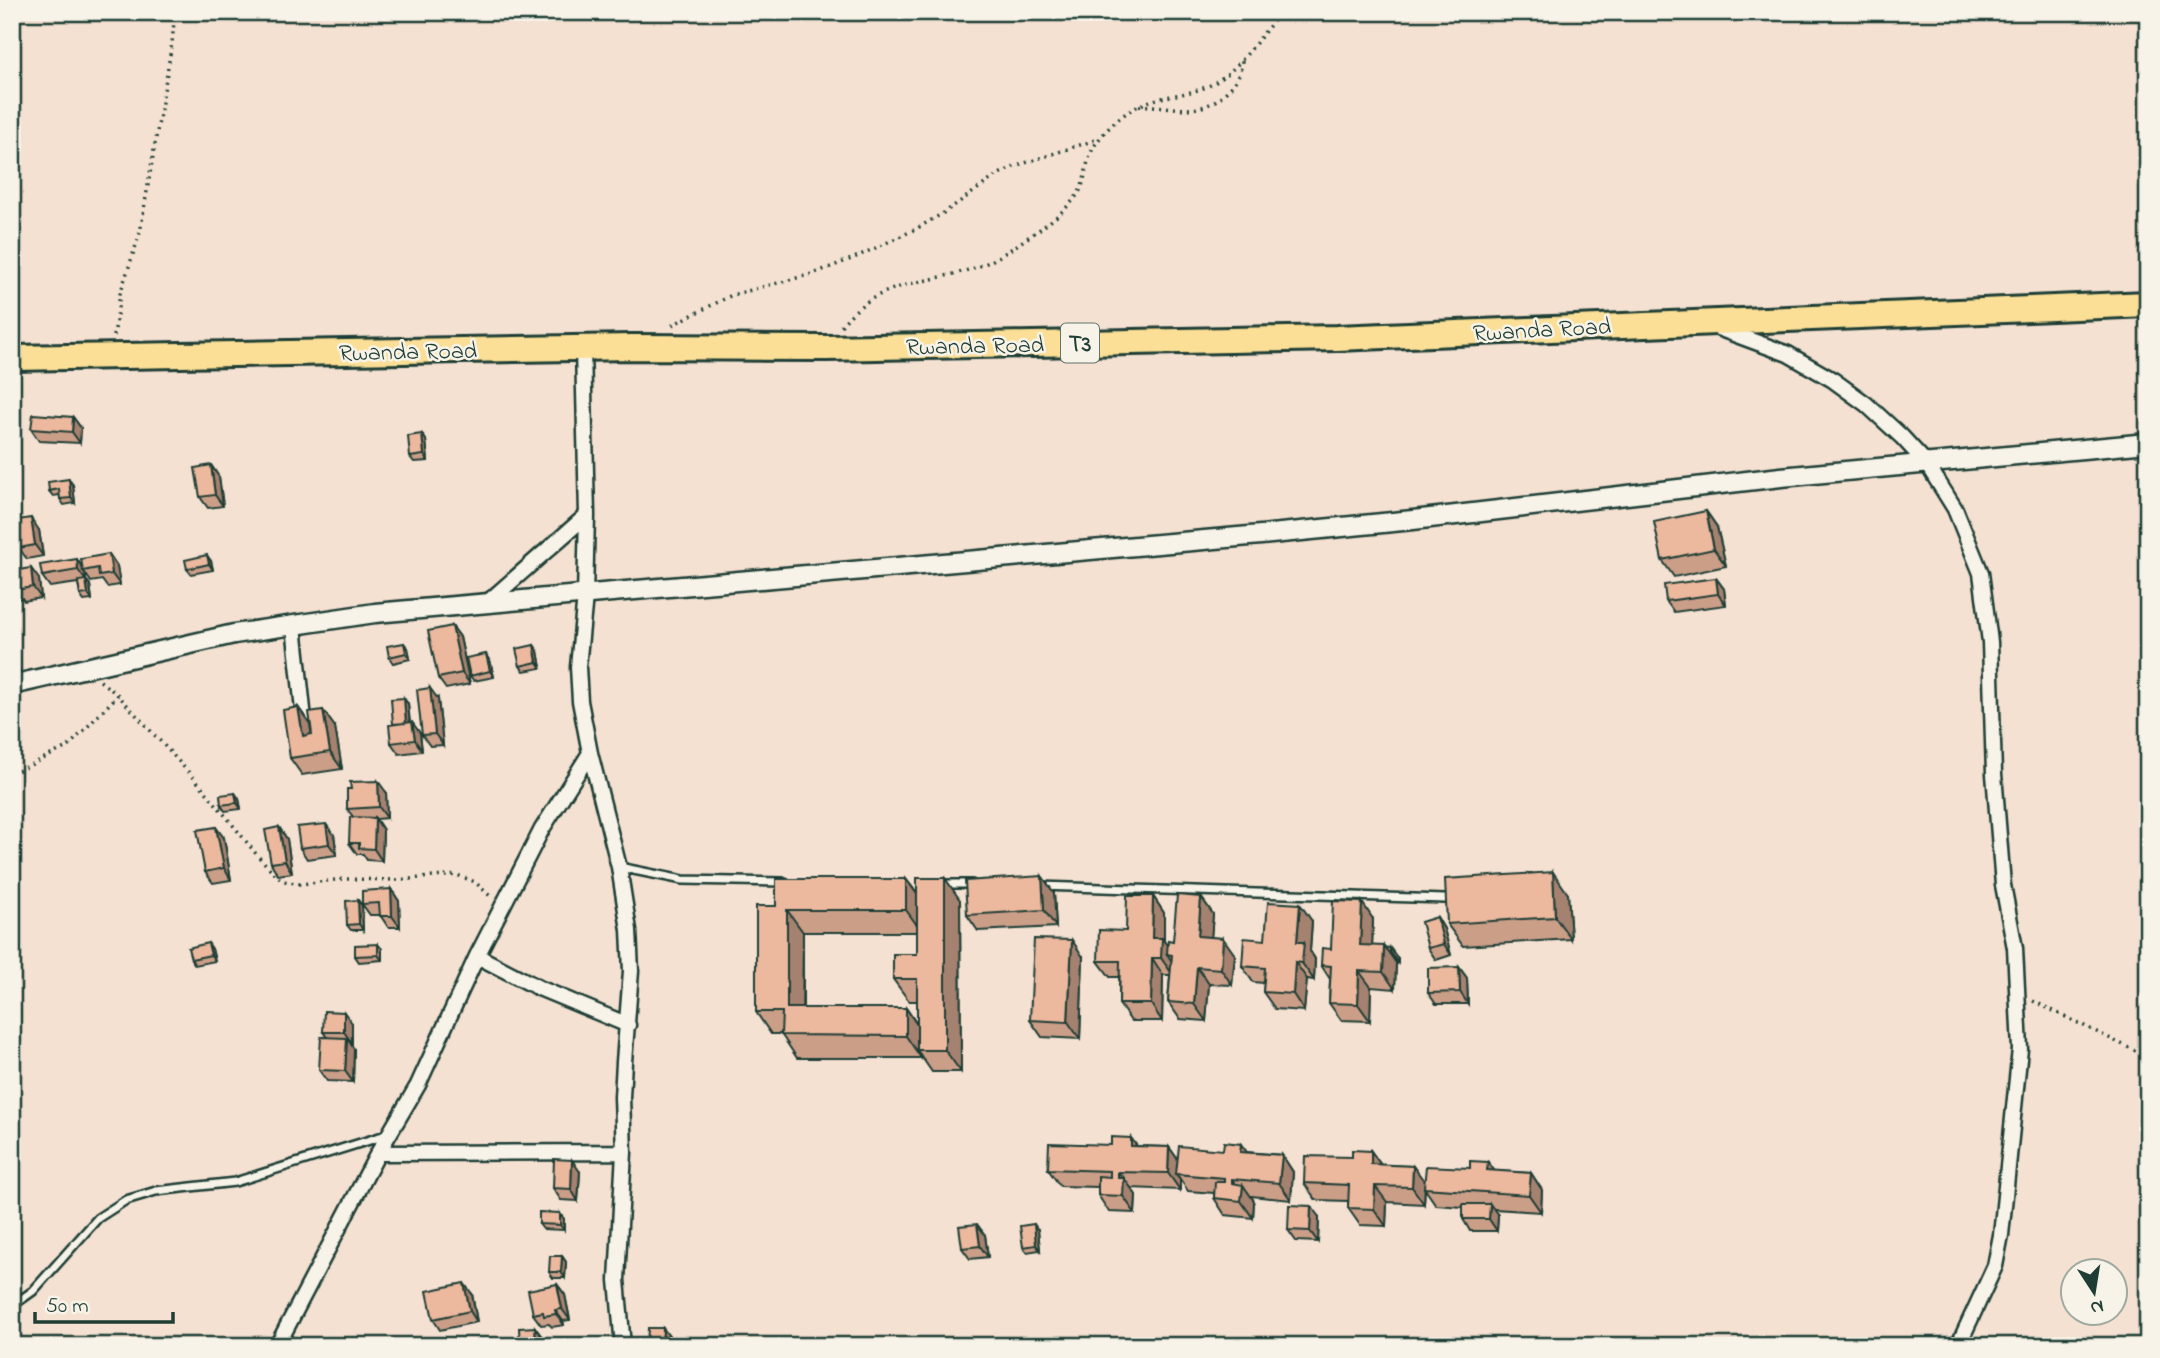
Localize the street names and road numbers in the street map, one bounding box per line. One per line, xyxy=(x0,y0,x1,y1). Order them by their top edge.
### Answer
street label: Rwanda Road xyxy=(1472,310,1613,353)
road number: T3 xyxy=(1061,324,1099,362)
street label: Rwanda Road xyxy=(906,329,1045,366)
street label: Rwanda Road xyxy=(339,335,478,372)

